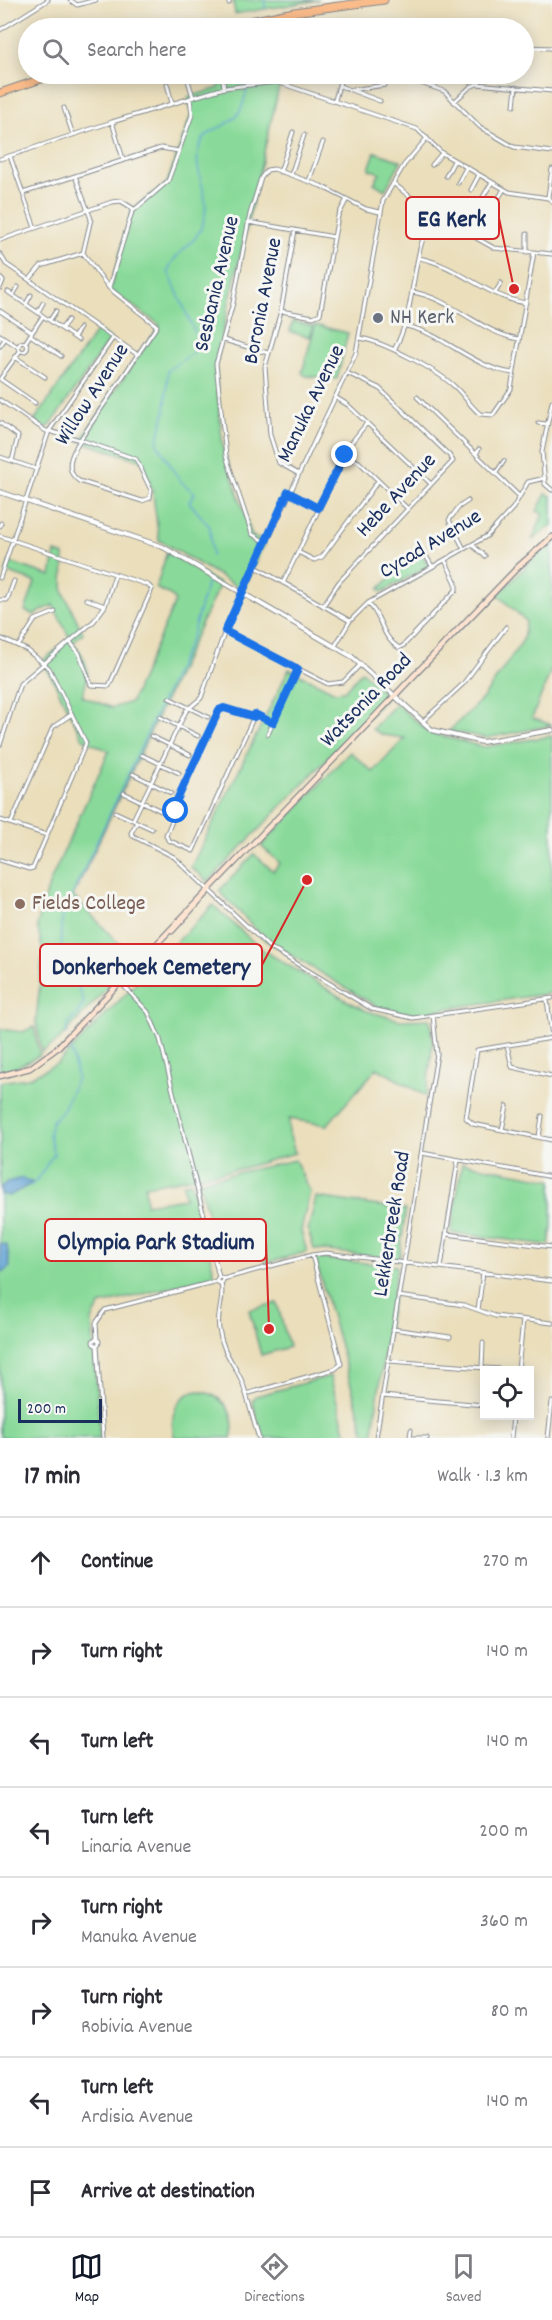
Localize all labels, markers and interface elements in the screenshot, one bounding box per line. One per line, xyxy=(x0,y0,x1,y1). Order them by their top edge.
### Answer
search box xyxy=(18,18,534,84)
icon: search xyxy=(39,35,72,68)
text: Search here xyxy=(87,36,186,67)
callout: EG Kerk xyxy=(406,197,499,239)
text: EG Kerk xyxy=(418,204,487,238)
street label: Sesbania Avenue xyxy=(187,213,249,355)
street label: Boronia Avenue xyxy=(237,235,291,367)
place label: NH Kerk xyxy=(390,303,454,334)
marker: NH Kerk xyxy=(371,311,385,325)
street label: Willow Avenue xyxy=(48,338,138,452)
street label: Manuka Avenue xyxy=(270,340,354,468)
route end xyxy=(331,441,357,467)
street label: Hebe Avenue xyxy=(350,447,444,545)
street label: Cycad Avenue xyxy=(374,502,488,588)
street label: Watsonia Road xyxy=(314,647,420,755)
route start xyxy=(162,797,188,823)
place label: Fields College xyxy=(32,889,146,920)
marker: Fields College xyxy=(13,897,27,911)
callout: Donkerhoek Cemetery xyxy=(40,944,262,986)
text: Donkerhoek Cemetery xyxy=(52,952,252,986)
street label: Lekkerbreek Road xyxy=(366,1149,420,1299)
callout: Olympia Park Stadium xyxy=(45,1219,266,1261)
text: Olympia Park Stadium xyxy=(57,1227,255,1261)
map controls xyxy=(480,1366,534,1420)
button: locate xyxy=(480,1366,534,1420)
scale bar xyxy=(18,1396,102,1424)
text: 200 m xyxy=(27,1398,66,1421)
text: 17 min xyxy=(24,1459,80,1496)
text: Walk · 1.3 km xyxy=(437,1463,528,1491)
icon: ahead xyxy=(24,1546,57,1579)
text: Continue xyxy=(81,1547,153,1578)
text: 270 m xyxy=(482,1548,528,1576)
icon: right xyxy=(24,1636,57,1669)
text: Turn right xyxy=(81,1637,163,1668)
text: 140 m xyxy=(486,1638,528,1666)
icon: left xyxy=(24,1726,57,1759)
text: Turn left xyxy=(81,1727,153,1758)
text: 140 m xyxy=(486,1728,528,1756)
text: Turn left xyxy=(81,1803,153,1834)
icon: left xyxy=(24,1816,57,1849)
text: 200 m xyxy=(479,1818,528,1846)
text: Linaria Avenue xyxy=(81,1834,191,1862)
text: Turn right xyxy=(81,1893,163,1924)
icon: right xyxy=(24,1906,57,1939)
text: 360 m xyxy=(480,1908,528,1936)
text: Manuka Avenue xyxy=(81,1924,197,1952)
text: Turn right xyxy=(81,1983,163,2014)
icon: right xyxy=(24,1996,57,2029)
text: 80 m xyxy=(491,1998,528,2026)
text: Robivia Avenue xyxy=(81,2014,193,2042)
text: Turn left xyxy=(81,2073,153,2104)
icon: left xyxy=(24,2086,57,2119)
text: 140 m xyxy=(486,2088,528,2116)
text: Ardisia Avenue xyxy=(81,2104,193,2132)
icon: arrive xyxy=(24,2176,57,2209)
text: Arrive at destination xyxy=(81,2177,255,2208)
tab: Map xyxy=(70,2250,103,2309)
tab: Directions xyxy=(244,2250,305,2309)
tab: Saved xyxy=(446,2250,482,2309)

